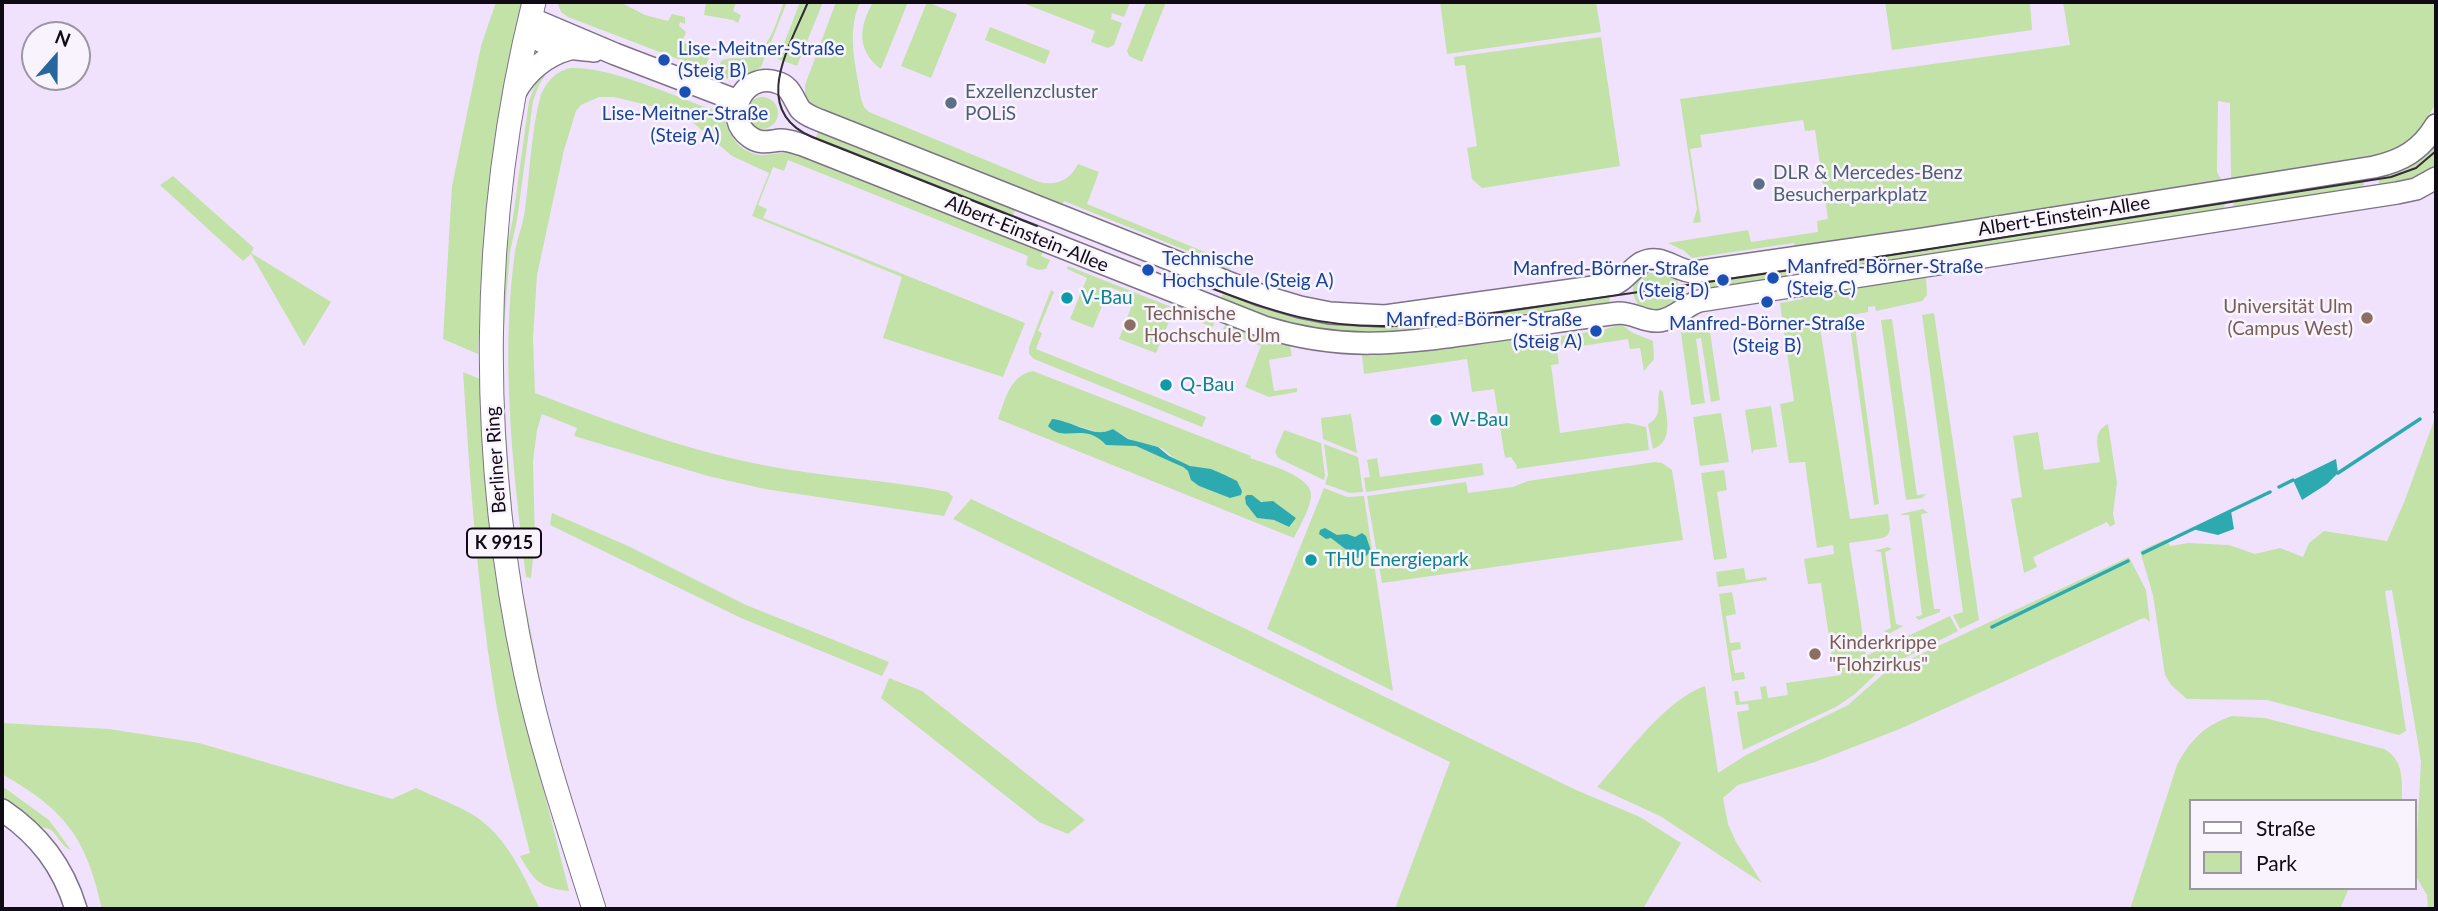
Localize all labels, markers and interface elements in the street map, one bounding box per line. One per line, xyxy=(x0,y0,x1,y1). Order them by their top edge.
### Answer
north arrow xyxy=(21,21,91,91)
text: N xyxy=(52,24,74,51)
place label: Lise-Meitner-Straße (Steig B) xyxy=(678,38,845,82)
marker: Lise-Meitner-Straße (Steig B) xyxy=(656,52,672,68)
place label: Exzellenzcluster POLiS xyxy=(965,81,1098,125)
marker: Lise-Meitner-Straße (Steig A) xyxy=(677,84,693,100)
marker: Exzellenzcluster POLiS xyxy=(943,95,959,111)
place label: Lise-Meitner-Straße (Steig A) xyxy=(602,103,768,147)
place label: DLR & Mercedes-Benz Besucherparkplatz xyxy=(1773,162,1963,206)
marker: DLR & Mercedes-Benz Besucherparkplatz xyxy=(1751,176,1767,192)
street label: Albert-Einstein-Allee xyxy=(942,191,1112,277)
street label: Albert-Einstein-Allee xyxy=(1976,191,2152,241)
place label: Technische Hochschule (Steig A) xyxy=(1162,248,1334,292)
place label: Manfred-Börner-Straße (Steig C) xyxy=(1787,256,1983,300)
place label: Manfred-Börner-Straße (Steig D) xyxy=(1513,258,1709,302)
marker: Technische Hochschule (Steig A) xyxy=(1140,262,1156,278)
marker: Manfred-Börner-Straße (Steig C) xyxy=(1765,270,1781,286)
marker: Manfred-Börner-Straße (Steig D) xyxy=(1715,272,1731,288)
place label: V-Bau xyxy=(1081,287,1132,309)
marker: V-Bau xyxy=(1059,290,1075,306)
marker: Manfred-Börner-Straße (Steig B) xyxy=(1759,294,1775,310)
place label: Universität Ulm (Campus West) xyxy=(2223,296,2353,340)
place label: Technische Hochschule Ulm xyxy=(1144,303,1280,347)
place label: Manfred-Börner-Straße (Steig A) xyxy=(1386,309,1582,353)
marker: Universität Ulm (Campus West) xyxy=(2359,310,2375,326)
place label: Manfred-Börner-Straße (Steig B) xyxy=(1669,313,1865,357)
marker: Technische Hochschule Ulm xyxy=(1122,317,1138,333)
marker: Manfred-Börner-Straße (Steig A) xyxy=(1588,323,1604,339)
place label: Q-Bau xyxy=(1180,374,1234,396)
marker: Q-Bau xyxy=(1158,377,1174,393)
street label: Berliner Ring xyxy=(481,406,511,514)
place label: W-Bau xyxy=(1450,409,1509,431)
marker: W-Bau xyxy=(1428,412,1444,428)
road number: K 9915 xyxy=(467,528,541,558)
place label: THU Energiepark xyxy=(1325,549,1469,571)
marker: THU Energiepark xyxy=(1303,552,1319,568)
place label: Kinderkrippe "Flohzirkus" xyxy=(1829,632,1937,676)
marker: Kinderkrippe "Flohzirkus" xyxy=(1807,646,1823,662)
legend xyxy=(2190,799,2417,890)
text: Straße xyxy=(2256,815,2316,840)
text: Park xyxy=(2256,850,2297,875)

